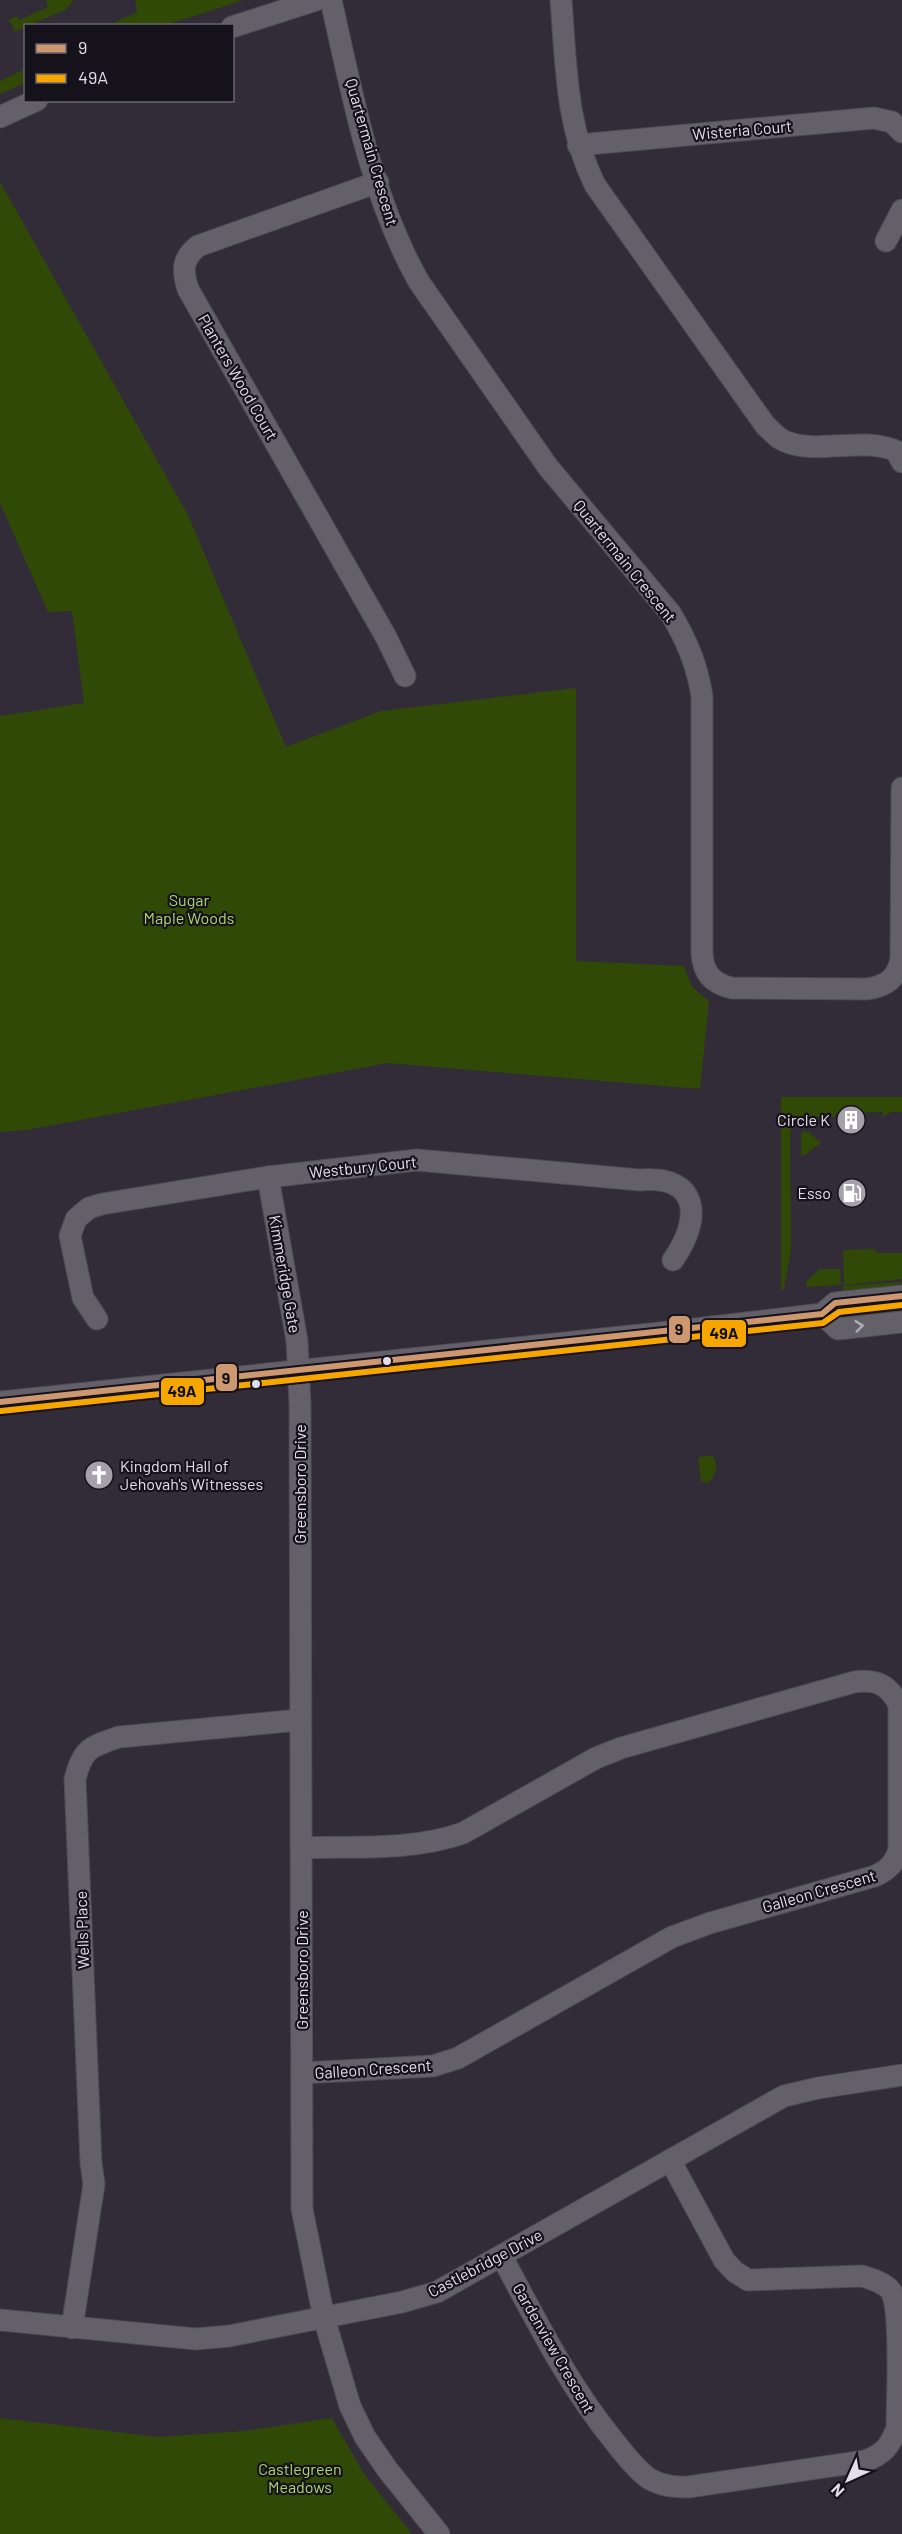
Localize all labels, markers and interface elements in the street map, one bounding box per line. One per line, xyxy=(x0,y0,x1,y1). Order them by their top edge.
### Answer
legend xyxy=(24,24,234,102)
text: 9 xyxy=(78,36,87,58)
text: 49A xyxy=(78,66,108,88)
street label: Quartermain Crescent xyxy=(342,76,403,228)
street label: Wisteria Court xyxy=(691,116,793,143)
street label: Planters Wood Court xyxy=(195,310,282,443)
street label: Quartermain Crescent xyxy=(570,496,681,626)
park label: Sugar Maple Woods xyxy=(144,890,235,927)
building icon: Circle K xyxy=(835,1104,867,1136)
place label: Circle K xyxy=(777,1110,830,1129)
street label: Westbury Court xyxy=(308,1151,418,1182)
fuel station icon: Esso xyxy=(836,1177,868,1209)
place label: Esso xyxy=(797,1183,831,1202)
street label: Kimmeridge Gate xyxy=(266,1213,305,1334)
line badge: 9 xyxy=(668,1315,691,1344)
text: 9 xyxy=(675,1319,683,1338)
line badge: 49A xyxy=(701,1319,747,1348)
one-way arrow xyxy=(855,1320,864,1333)
text: 49A xyxy=(710,1323,739,1342)
unlabelled marker xyxy=(381,1355,393,1367)
line badge: 9 xyxy=(215,1363,238,1392)
text: 9 xyxy=(222,1368,230,1387)
line badge: 49A xyxy=(160,1377,205,1406)
unlabelled marker xyxy=(250,1378,262,1390)
text: 49A xyxy=(168,1381,197,1400)
street label: Greensboro Drive xyxy=(290,1424,309,1544)
place label: Kingdom Hall of Jehovah's Witnesses xyxy=(120,1456,263,1493)
church icon: Kingdom Hall of Jehovah's Witnesses xyxy=(83,1459,115,1491)
street label: Galleon Crescent xyxy=(760,1865,878,1916)
street label: Wells Place xyxy=(71,1891,92,1969)
street label: Greensboro Drive xyxy=(292,1910,311,2030)
street label: Galleon Crescent xyxy=(314,2055,432,2082)
street label: Castlebridge Drive xyxy=(424,2224,545,2301)
street label: Gardenview Crescent xyxy=(509,2279,599,2416)
north arrow xyxy=(818,2450,878,2510)
park label: Castlegreen Meadows xyxy=(258,2459,342,2496)
text: N xyxy=(827,2480,848,2501)

